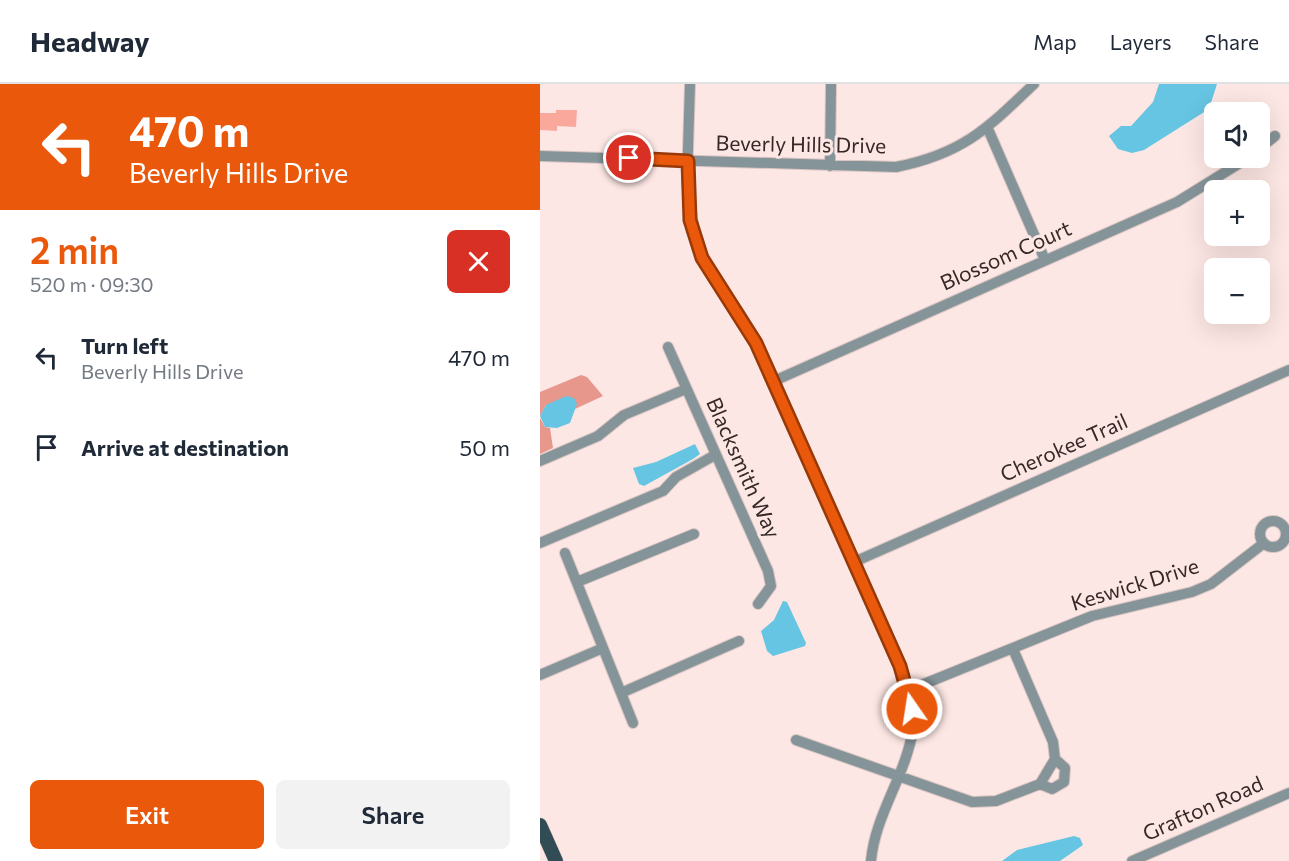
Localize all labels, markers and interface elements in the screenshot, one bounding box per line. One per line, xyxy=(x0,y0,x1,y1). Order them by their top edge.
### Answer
text: Headway xyxy=(30,24,150,58)
text: Map xyxy=(1033,29,1077,54)
text: Layers xyxy=(1110,29,1172,54)
text: Share xyxy=(1205,29,1259,54)
map controls xyxy=(1204,102,1270,324)
button: sound xyxy=(1204,102,1270,168)
text: 470 m xyxy=(129,104,249,156)
icon: left xyxy=(30,108,108,186)
street label: Beverly Hills Drive xyxy=(716,130,887,157)
pin xyxy=(603,132,654,183)
icon: arrive xyxy=(612,141,645,174)
text: Beverly Hills Drive xyxy=(129,156,348,189)
button: + xyxy=(1204,180,1270,246)
street label: Blossom Court xyxy=(936,215,1075,295)
text: 2 min xyxy=(30,227,119,271)
button: close xyxy=(447,230,510,293)
button: − xyxy=(1204,258,1270,324)
text: 520 m · 09:30 xyxy=(30,272,154,296)
text: Turn left xyxy=(81,332,168,359)
icon: left xyxy=(30,341,63,374)
text: 470 m xyxy=(448,344,510,371)
text: Beverly Hills Drive xyxy=(81,359,243,383)
street label: Blacksmith Way xyxy=(702,393,787,542)
street label: Cherokee Trail xyxy=(996,407,1131,486)
icon: arrive xyxy=(30,431,63,464)
text: Arrive at destination xyxy=(81,434,289,461)
text: 50 m xyxy=(460,434,510,461)
street label: Keswick Drive xyxy=(1068,552,1202,615)
position arrow xyxy=(880,677,944,741)
street label: Grafton Road xyxy=(1138,770,1266,845)
button: Exit xyxy=(30,780,264,849)
button: Share xyxy=(276,780,510,849)

